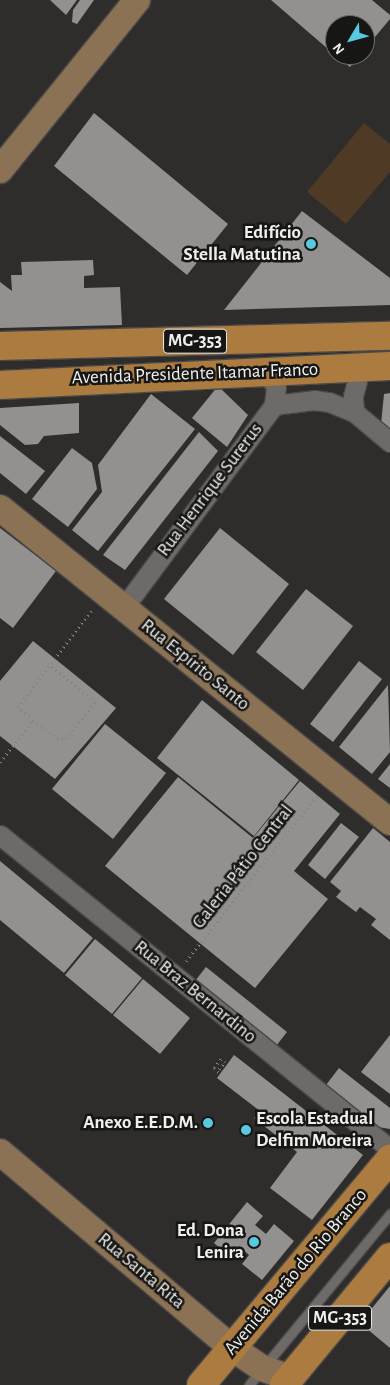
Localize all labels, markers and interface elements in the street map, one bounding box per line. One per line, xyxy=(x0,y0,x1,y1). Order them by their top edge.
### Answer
north arrow xyxy=(325,15,375,65)
text: N xyxy=(330,40,347,57)
place label: Edifício Stella Matutina xyxy=(183,222,301,266)
marker: Edifício Stella Matutina xyxy=(305,238,317,250)
road number: MG-353 xyxy=(162,326,228,356)
street label: Avenida Presidente Itamar Franco xyxy=(71,358,319,390)
street label: Rua Henrique Surerus xyxy=(152,419,268,561)
street label: Rua Espírito Santo xyxy=(136,614,254,716)
street label: Galeria Pátio Central xyxy=(188,801,298,933)
street label: Rua Braz Bernardino xyxy=(129,936,261,1048)
place label: Escola Estadual Delfim Moreira xyxy=(256,1108,373,1152)
place label: Anexo E.E.D.M. xyxy=(83,1112,198,1134)
marker: Anexo E.E.D.M. xyxy=(202,1117,214,1129)
marker: Escola Estadual Delfim Moreira xyxy=(240,1124,252,1136)
street label: Avenida Barão do Rio Branco xyxy=(220,1184,372,1360)
place label: Ed. Dona Lenira xyxy=(177,1220,244,1264)
street label: Rua Santa Rita xyxy=(93,1228,189,1314)
marker: Ed. Dona Lenira xyxy=(248,1236,260,1248)
road number: MG-353 xyxy=(308,1302,372,1334)

